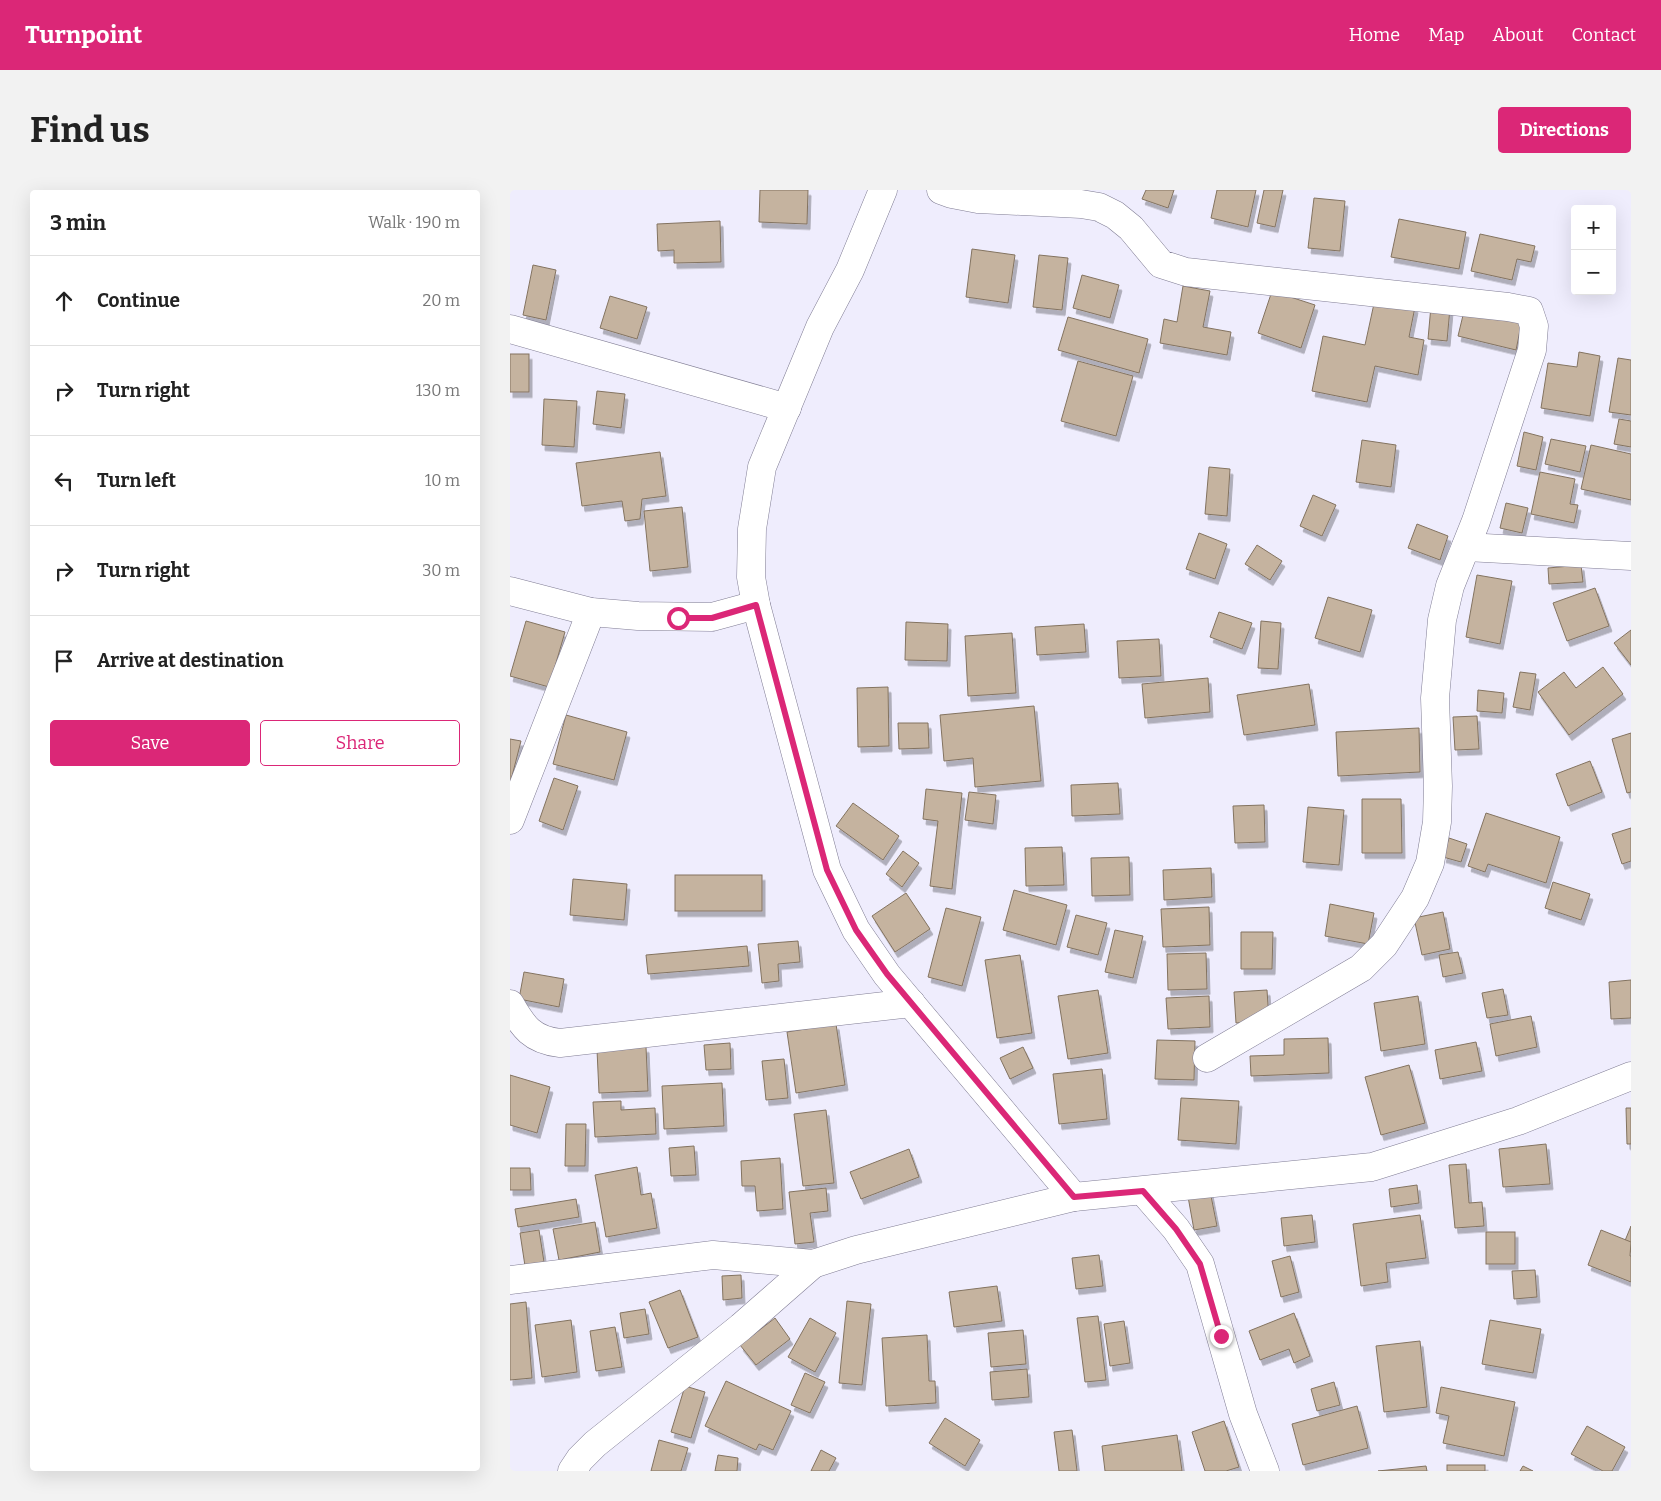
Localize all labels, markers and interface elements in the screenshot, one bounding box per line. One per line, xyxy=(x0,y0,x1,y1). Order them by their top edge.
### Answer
text: Turnpoint xyxy=(25,21,142,49)
text: Home xyxy=(1349,24,1400,46)
text: Map xyxy=(1428,24,1464,46)
text: About xyxy=(1492,24,1543,46)
text: Contact xyxy=(1571,24,1636,46)
button: Directions xyxy=(1498,107,1631,153)
text: Find us xyxy=(30,109,150,151)
map controls xyxy=(1571,205,1616,295)
button: + xyxy=(1571,205,1616,250)
text: 3 min xyxy=(50,210,106,236)
text: Walk · 190 m xyxy=(368,213,460,232)
button: − xyxy=(1571,250,1616,295)
icon: ahead xyxy=(50,287,78,315)
text: Continue xyxy=(97,289,180,312)
text: 20 m xyxy=(423,291,460,310)
icon: right xyxy=(50,377,78,405)
text: Turn right xyxy=(97,379,190,402)
text: 130 m xyxy=(416,381,460,400)
icon: left xyxy=(50,467,78,495)
text: Turn left xyxy=(97,469,176,492)
text: 10 m xyxy=(425,471,460,490)
icon: right xyxy=(50,557,78,585)
text: Turn right xyxy=(97,559,190,582)
text: 30 m xyxy=(422,561,460,580)
route start xyxy=(667,607,690,630)
icon: arrive xyxy=(50,647,78,675)
text: Arrive at destination xyxy=(97,649,284,672)
button: Save xyxy=(50,720,250,766)
button: Share xyxy=(260,720,460,766)
route end xyxy=(1210,1325,1233,1348)

